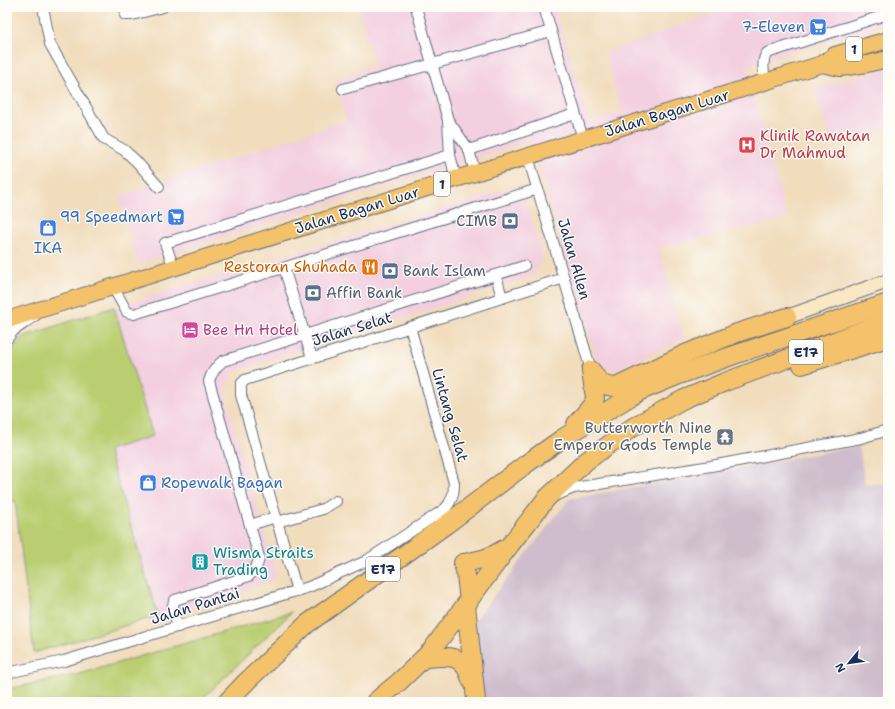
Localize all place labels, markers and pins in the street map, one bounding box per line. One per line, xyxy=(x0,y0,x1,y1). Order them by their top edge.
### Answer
place label: 7-Eleven xyxy=(742,17,805,37)
supermarket icon: 7-Eleven xyxy=(808,17,828,37)
place label: Klinik Rawatan Dr Mahmud xyxy=(760,126,870,163)
hospital icon: Klinik Rawatan Dr Mahmud xyxy=(737,135,757,155)
place label: 99 Speedmart xyxy=(60,207,163,227)
supermarket icon: 99 Speedmart xyxy=(166,207,186,227)
place label: CIMB xyxy=(456,211,497,231)
bank icon: CIMB xyxy=(500,211,520,231)
shop icon: IKA xyxy=(38,218,58,238)
place label: IKA xyxy=(34,238,62,258)
place label: Restoran Shuhada xyxy=(224,257,358,277)
restaurant icon: Restoran Shuhada xyxy=(360,257,380,277)
bank icon: Bank Islam xyxy=(380,261,400,281)
place label: Bank Islam xyxy=(403,261,486,281)
bank icon: Affin Bank xyxy=(303,283,323,303)
place label: Affin Bank xyxy=(326,283,402,303)
hotel icon: Bee Hn Hotel xyxy=(180,320,200,340)
place label: Bee Hn Hotel xyxy=(203,320,298,340)
place label: Butterworth Nine Emperor Gods Temple xyxy=(554,418,712,455)
temple icon: Butterworth Nine Emperor Gods Temple xyxy=(715,427,735,447)
shop icon: Ropewalk Bagan xyxy=(138,473,158,493)
place label: Ropewalk Bagan xyxy=(161,473,283,493)
place label: Wisma Straits Trading xyxy=(213,543,314,580)
building icon: Wisma Straits Trading xyxy=(190,552,210,572)

